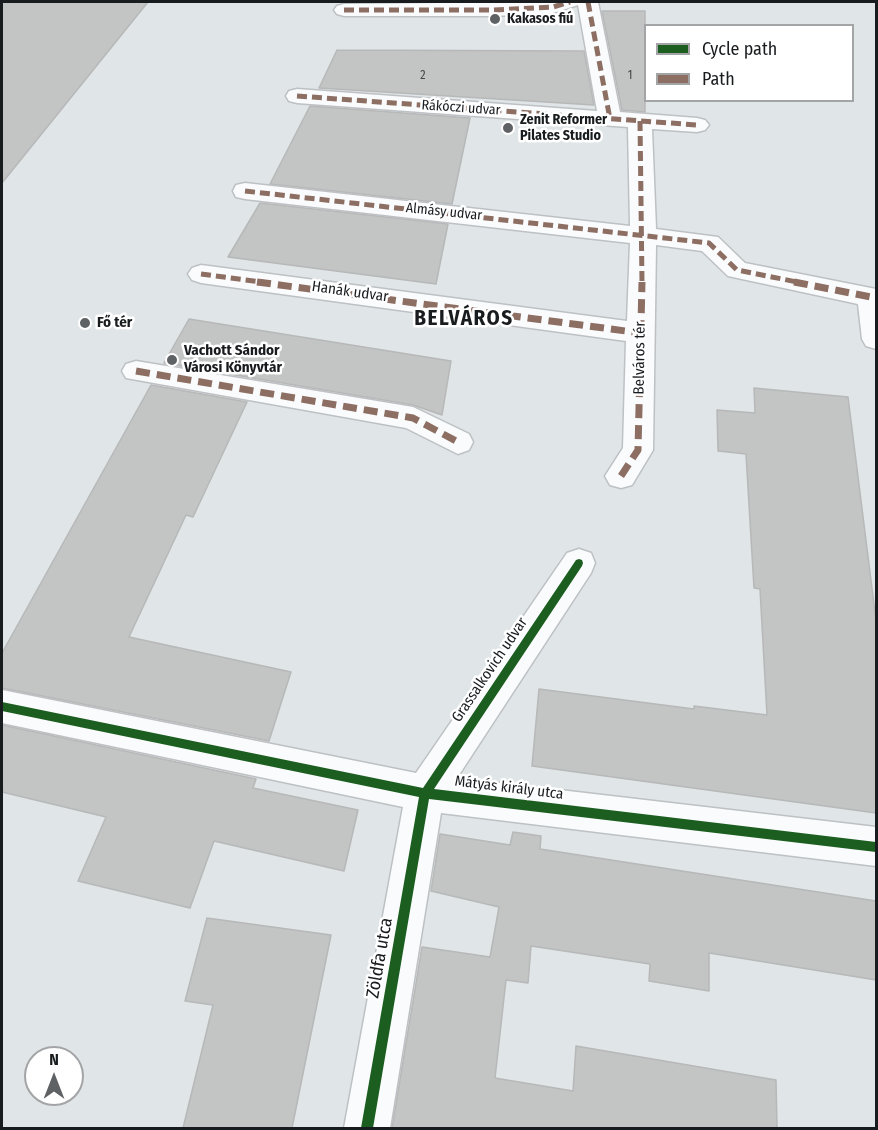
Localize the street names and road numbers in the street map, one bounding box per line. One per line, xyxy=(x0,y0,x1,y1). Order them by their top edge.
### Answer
street label: Rákóczi udvar xyxy=(421,97,501,119)
street label: Almásy udvar xyxy=(405,200,483,224)
street label: Hanák udvar xyxy=(311,278,389,306)
street label: Belváros tér xyxy=(630,321,650,395)
street label: Grassalkovich udvar xyxy=(448,614,532,726)
street label: Mátyás király utca xyxy=(454,772,564,804)
street label: Zöldfa utca xyxy=(362,916,398,1000)

